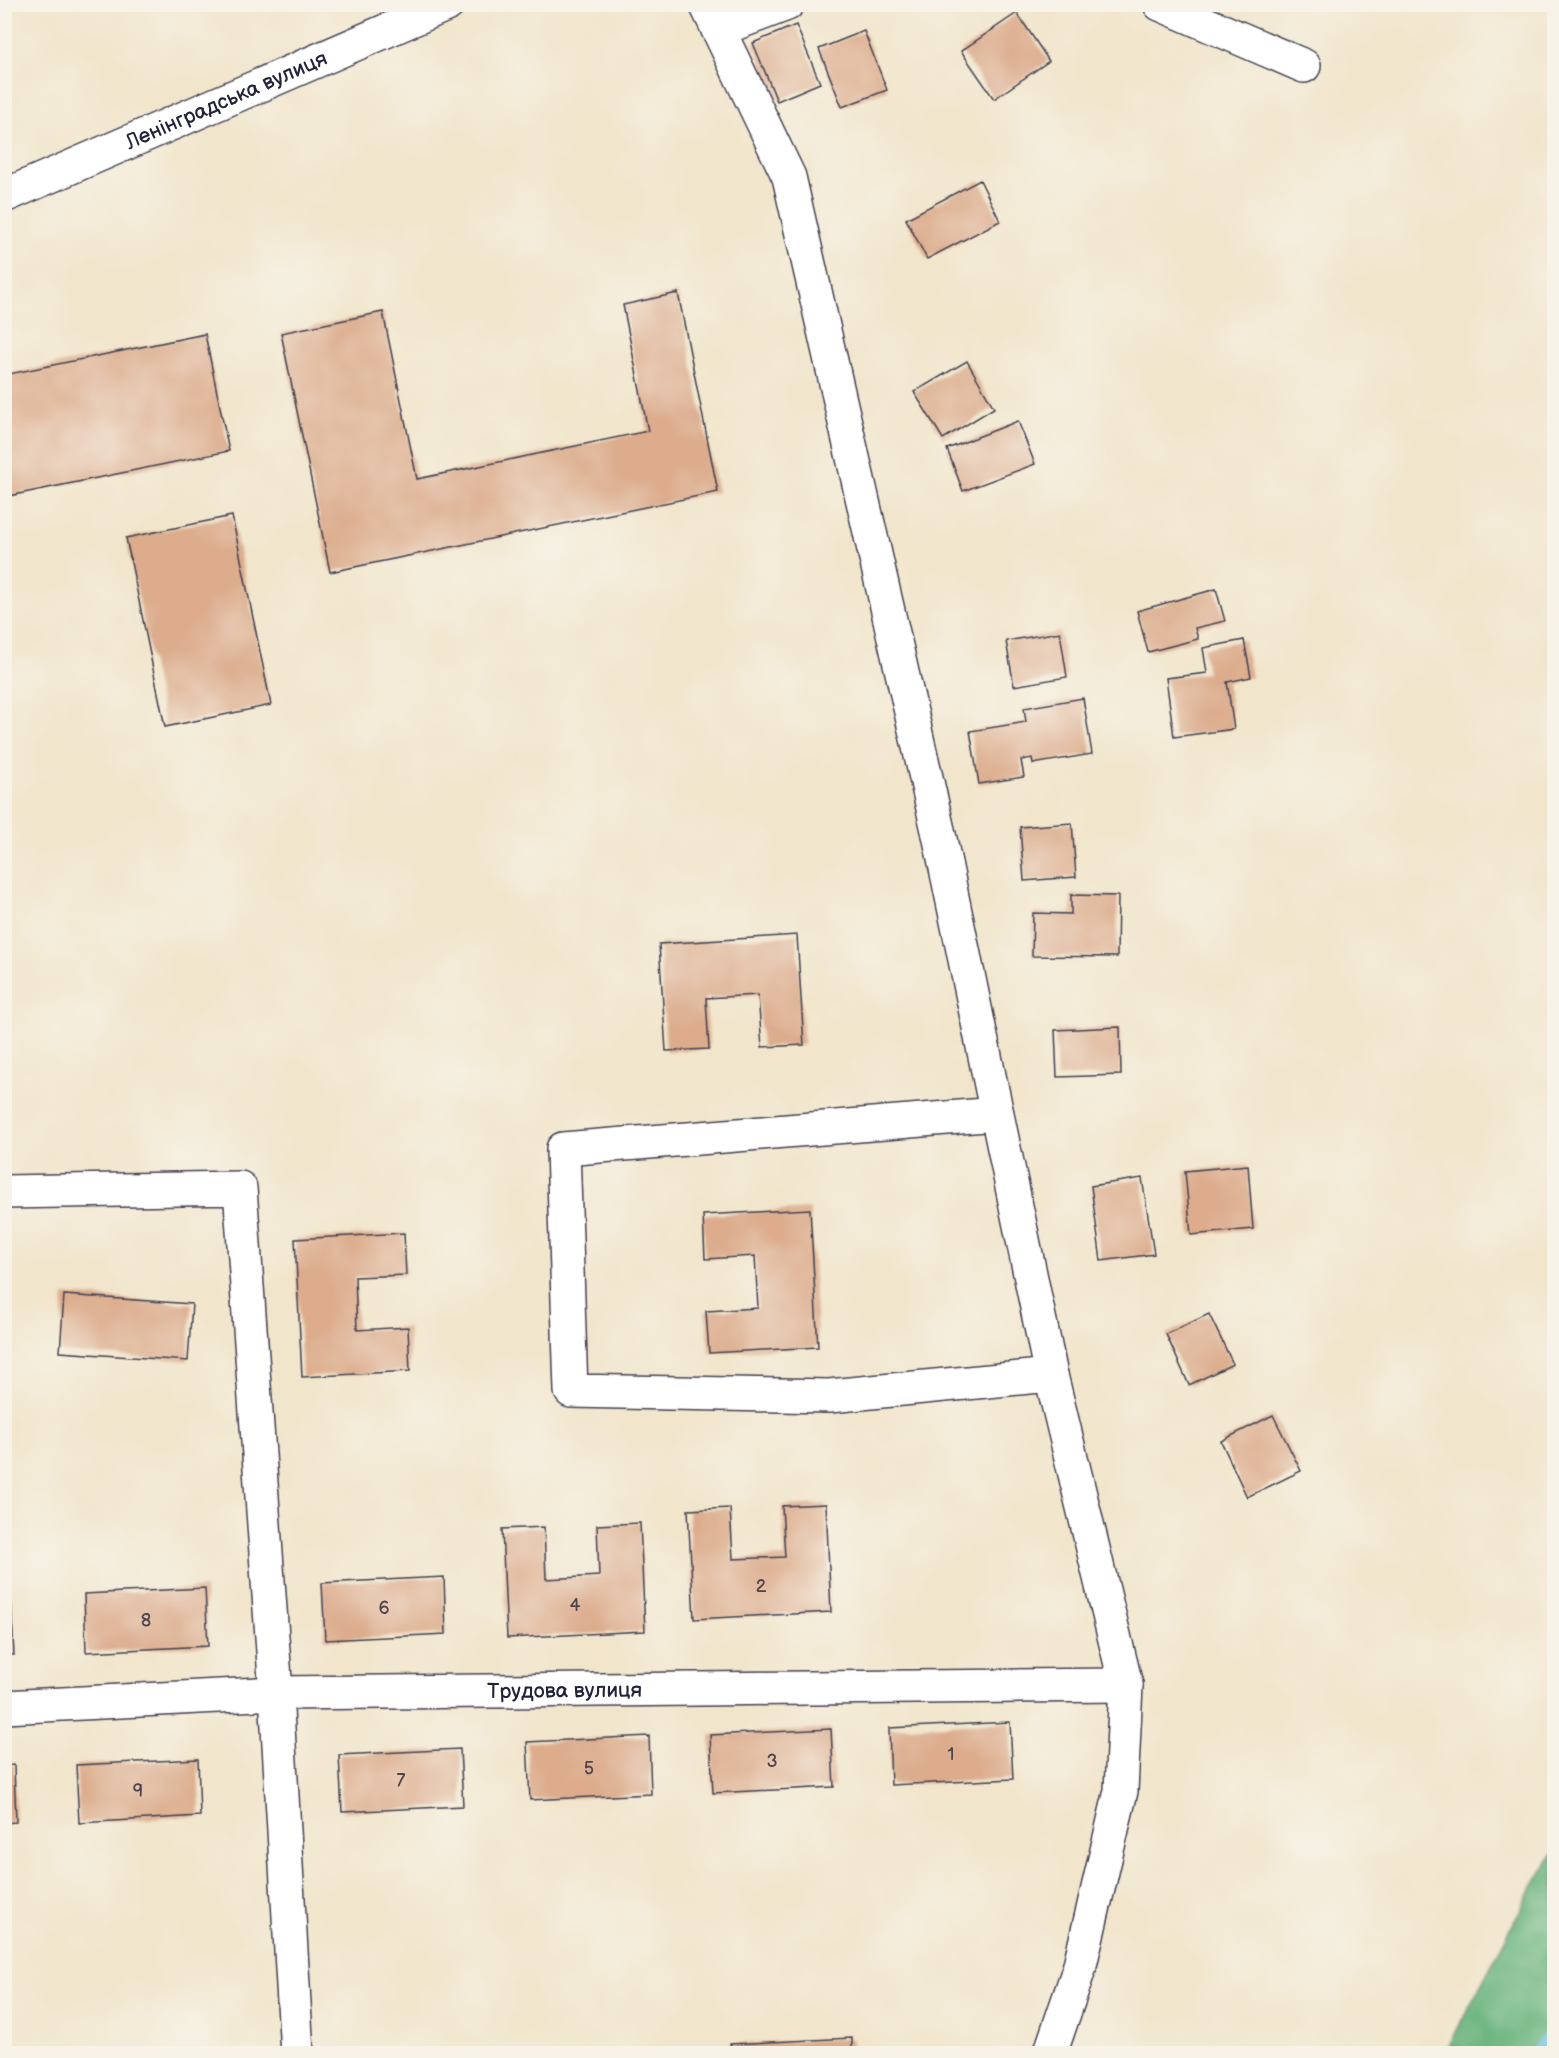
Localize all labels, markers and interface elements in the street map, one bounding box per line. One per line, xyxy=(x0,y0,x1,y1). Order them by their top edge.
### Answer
street label: Ленінградська вулиця xyxy=(121,46,331,155)
house number: 2 xyxy=(756,1576,767,1597)
house number: 4 xyxy=(570,1595,581,1616)
house number: 6 xyxy=(379,1598,390,1619)
house number: 8 xyxy=(141,1610,151,1631)
street label: Трудова вулиця xyxy=(487,1678,642,1704)
house number: 1 xyxy=(948,1744,954,1765)
house number: 3 xyxy=(766,1751,778,1772)
house number: 5 xyxy=(584,1758,594,1779)
house number: 7 xyxy=(397,1770,406,1791)
house number: 9 xyxy=(133,1781,143,1802)

